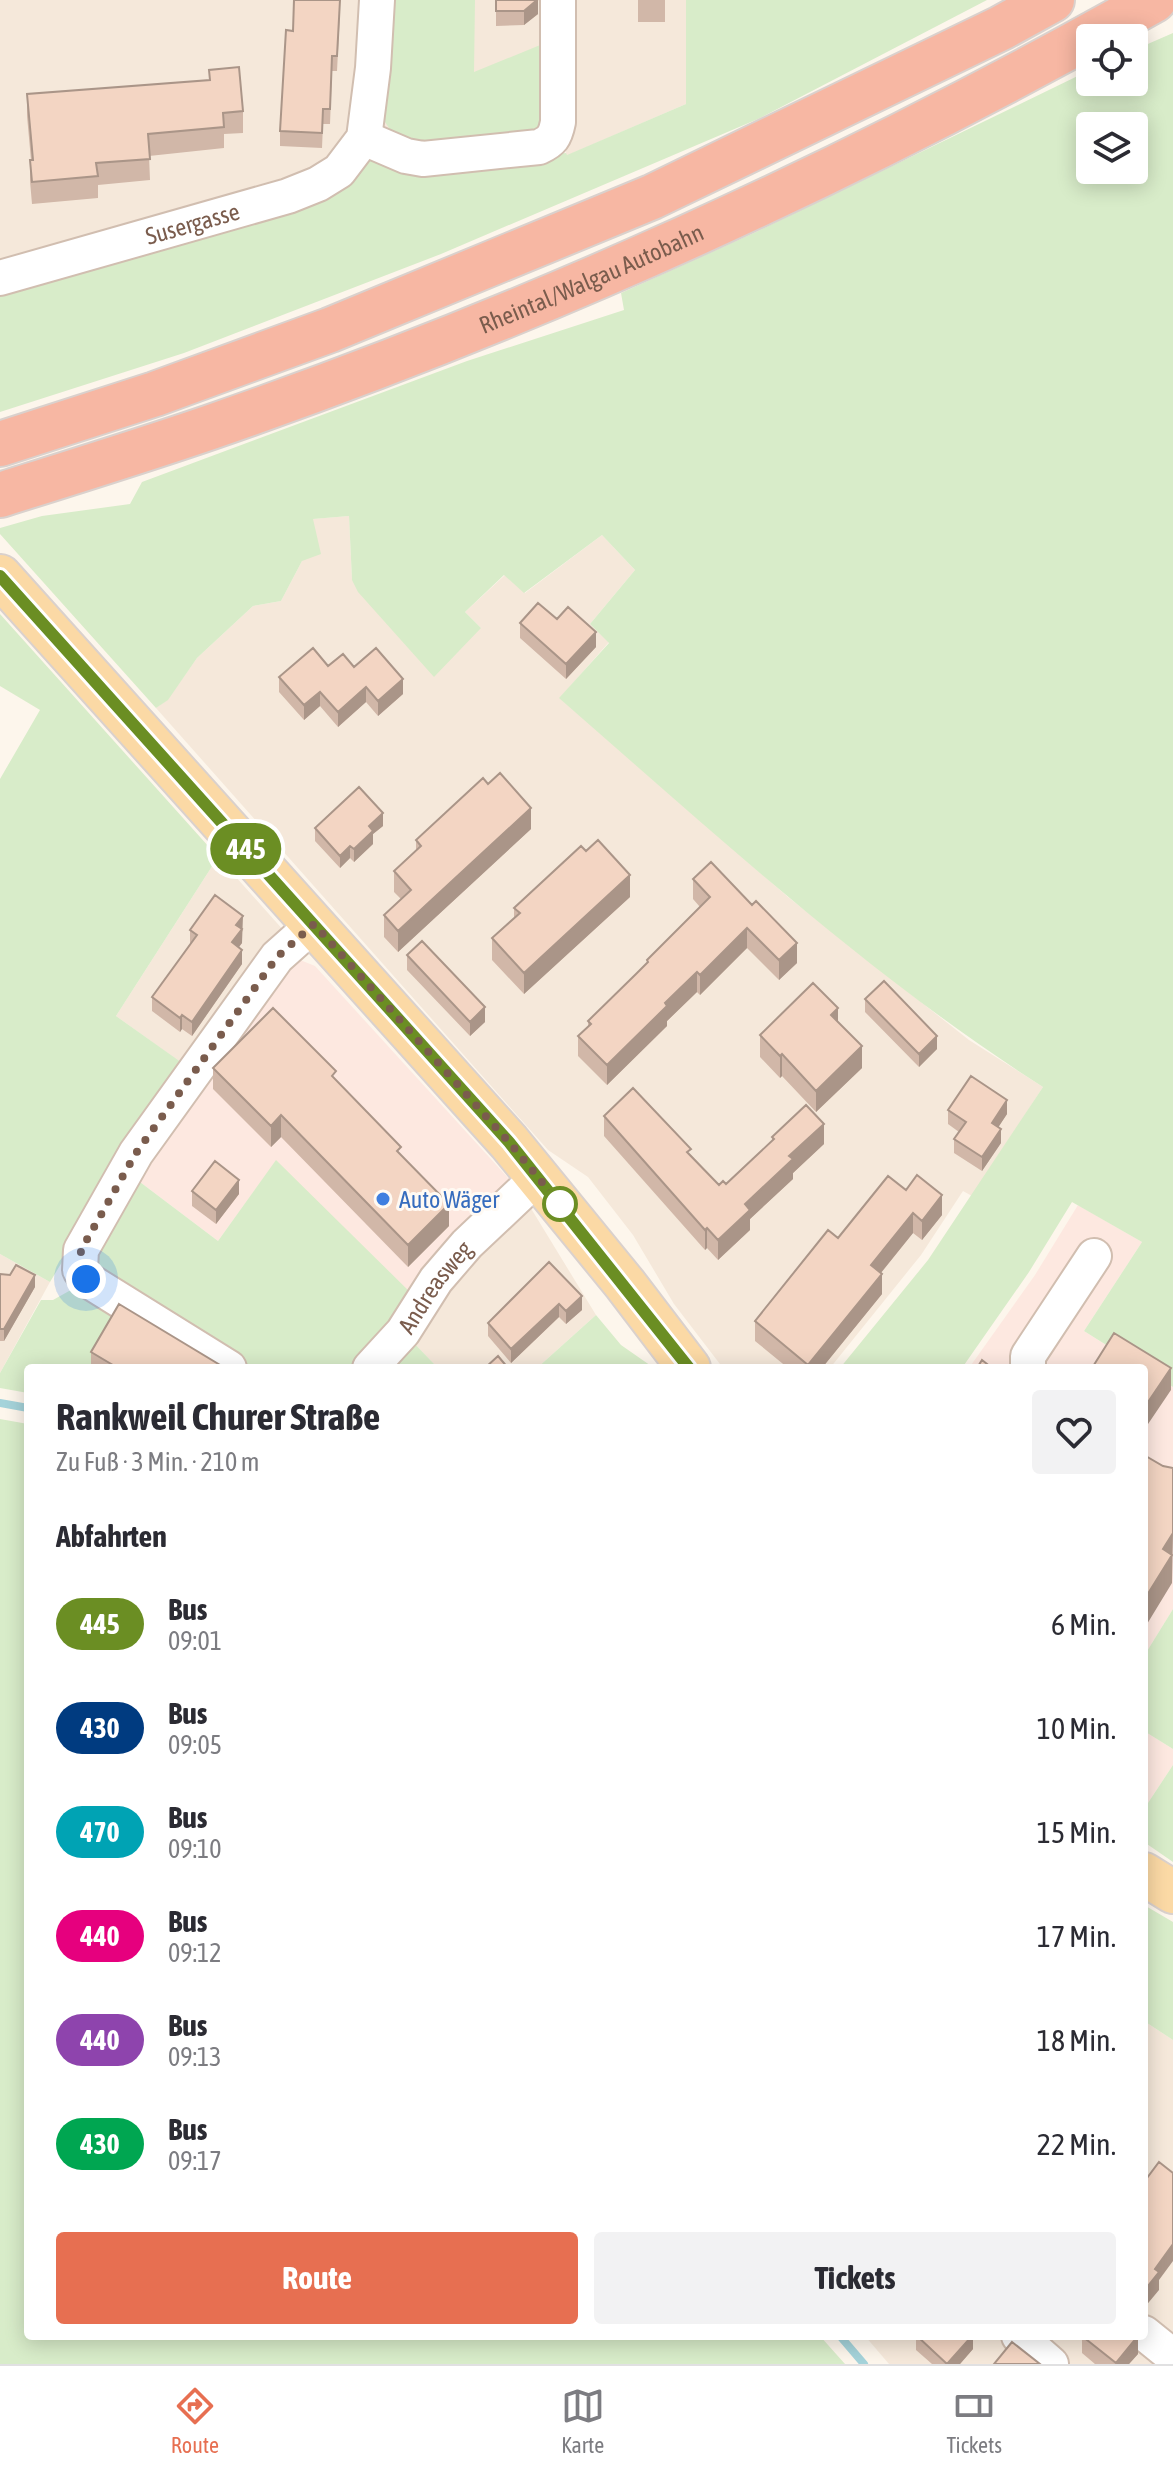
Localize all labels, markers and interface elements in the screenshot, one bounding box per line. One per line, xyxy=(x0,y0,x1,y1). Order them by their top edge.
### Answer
map controls xyxy=(1076,24,1148,184)
button: locate xyxy=(1076,24,1148,96)
button: layers xyxy=(1076,112,1148,184)
street label: Susergasse xyxy=(142,197,242,249)
street label: Rheintal/Walgau Autobahn xyxy=(475,218,707,338)
line badge: 445 xyxy=(200,823,292,875)
text: 445 xyxy=(226,833,266,865)
place label: Auto Wäger xyxy=(399,1186,500,1213)
unlabelled marker xyxy=(543,1187,577,1221)
marker: Auto Wäger xyxy=(374,1190,392,1208)
street label: Andreasweg xyxy=(392,1235,478,1338)
your location xyxy=(66,1259,106,1299)
button: heart xyxy=(1032,1390,1116,1474)
text: Rankweil Churer Straße xyxy=(56,1395,380,1438)
text: Zu Fuß · 3 Min. · 210 m xyxy=(56,1447,260,1477)
text: Abfahrten xyxy=(56,1519,167,1553)
text: Bus xyxy=(168,1592,207,1626)
text: 6 Min. xyxy=(1051,1607,1116,1641)
text: 445 xyxy=(80,1608,120,1640)
text: 09:01 xyxy=(168,1626,222,1656)
text: Bus xyxy=(168,1696,207,1730)
text: 10 Min. xyxy=(1037,1711,1116,1745)
text: 430 xyxy=(80,1712,120,1744)
text: 09:05 xyxy=(168,1730,222,1760)
text: Bus xyxy=(168,1800,207,1834)
text: 15 Min. xyxy=(1037,1815,1116,1849)
text: 470 xyxy=(80,1816,120,1848)
text: 09:10 xyxy=(168,1834,222,1864)
text: Bus xyxy=(168,1904,207,1938)
text: 17 Min. xyxy=(1037,1919,1116,1953)
text: 440 xyxy=(80,1920,120,1952)
text: 09:12 xyxy=(168,1938,222,1968)
text: Bus xyxy=(168,2008,207,2042)
text: 18 Min. xyxy=(1037,2023,1116,2057)
text: 440 xyxy=(80,2024,120,2056)
text: 09:13 xyxy=(168,2042,222,2072)
text: Bus xyxy=(168,2112,207,2146)
text: 22 Min. xyxy=(1037,2127,1116,2161)
text: 430 xyxy=(80,2128,120,2160)
text: 09:17 xyxy=(168,2146,222,2176)
button: Route xyxy=(56,2232,578,2324)
button: Tickets xyxy=(594,2232,1116,2324)
tab: Route xyxy=(171,2384,219,2458)
tab: Karte xyxy=(561,2384,605,2458)
tab: Tickets xyxy=(946,2384,1002,2458)

